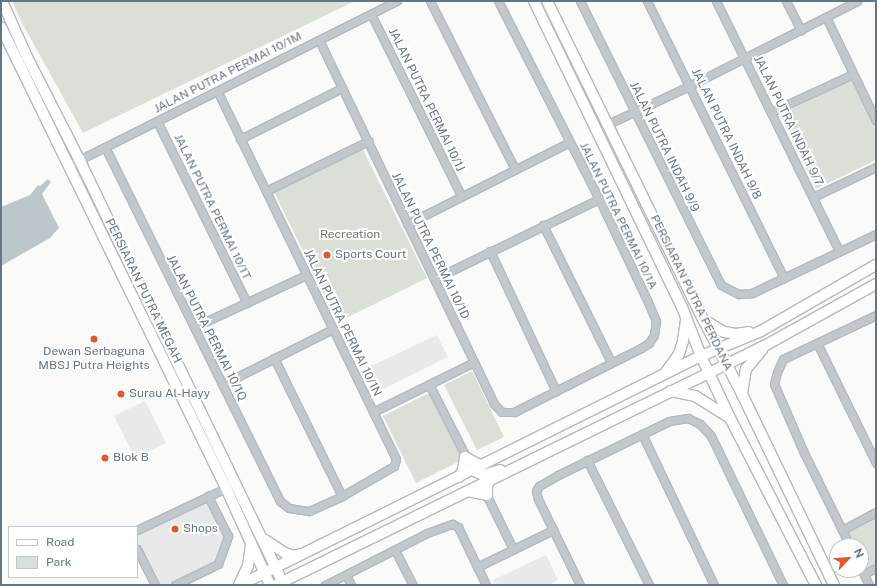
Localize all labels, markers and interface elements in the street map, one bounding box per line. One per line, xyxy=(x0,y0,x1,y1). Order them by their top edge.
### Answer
street label: JALAN PUTRA PERMAI 10/1J xyxy=(385,26,467,174)
street label: JALAN PUTRA PERMAI 10/1M xyxy=(152,29,304,117)
street label: JALAN PUTRA INDAH 9/7 xyxy=(750,54,826,188)
street label: JALAN PUTRA INDAH 9/8 xyxy=(688,66,764,202)
street label: JALAN PUTRA INDAH 9/9 xyxy=(626,79,702,215)
street label: JALAN PUTRA PERMAI 10/1T xyxy=(170,132,254,282)
street label: JALAN PUTRA PERMAI 10/1A xyxy=(576,140,660,292)
street label: JALAN PUTRA PERMAI 10/1D xyxy=(388,170,472,322)
street label: PERSIARAN PUTRA PERDANA xyxy=(647,213,735,373)
street label: PERSIARAN PUTRA MEGAH xyxy=(102,216,184,366)
park label: Recreation xyxy=(320,228,380,242)
street label: JALAN PUTRA PERMAI 10/1N xyxy=(300,247,384,399)
place label: Sports Court xyxy=(335,248,406,262)
marker: Sports Court xyxy=(322,250,332,260)
street label: JALAN PUTRA PERMAI 10/1Q xyxy=(163,252,249,404)
marker: Dewan Serbaguna MBSJ Putra Heights xyxy=(89,334,99,344)
place label: Dewan Serbaguna MBSJ Putra Heights xyxy=(38,345,150,373)
place label: Surau Al-Hayy xyxy=(129,387,210,401)
marker: Surau Al-Hayy xyxy=(116,389,126,399)
place label: Blok B xyxy=(113,451,149,465)
marker: Blok B xyxy=(100,453,110,463)
place label: Shops xyxy=(183,522,218,536)
marker: Shops xyxy=(170,524,180,534)
legend xyxy=(8,526,138,578)
text: Road xyxy=(46,535,74,549)
north arrow xyxy=(829,538,869,578)
text: N xyxy=(852,547,866,560)
text: Park xyxy=(46,555,72,569)

